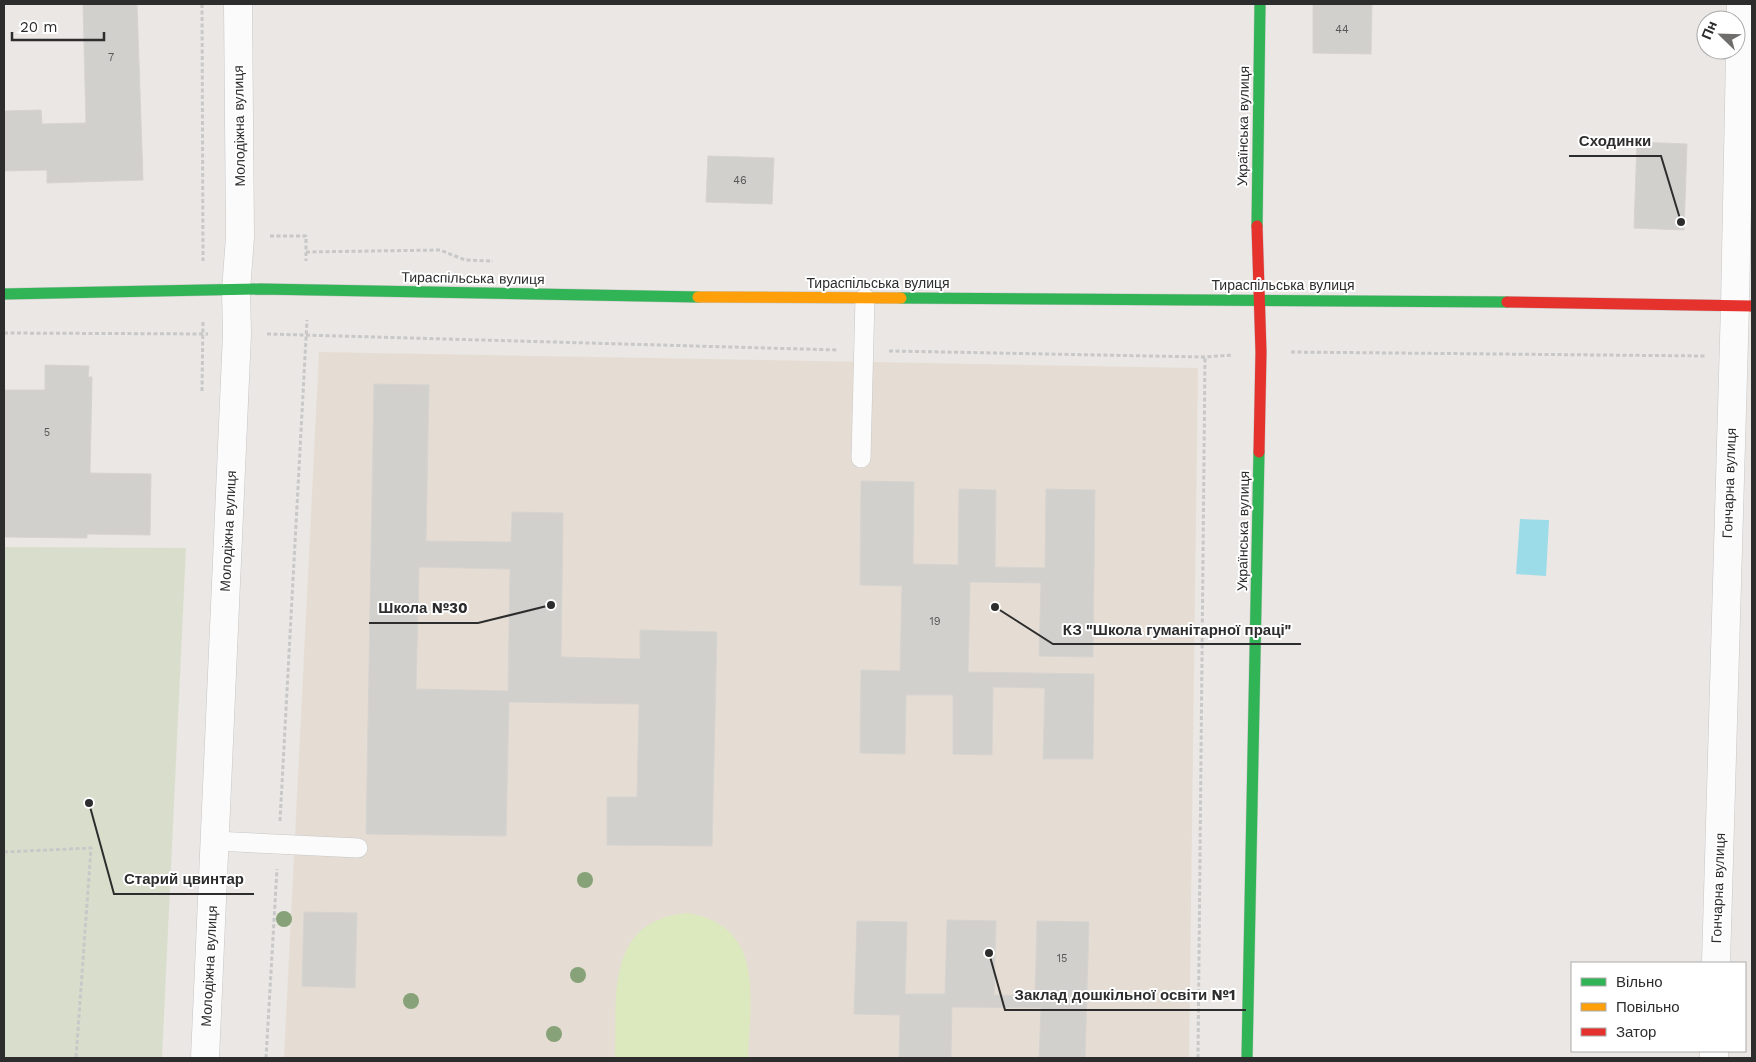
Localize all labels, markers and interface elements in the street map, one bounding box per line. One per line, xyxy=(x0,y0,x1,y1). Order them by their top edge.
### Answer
scale bar xyxy=(12,10,105,42)
north arrow xyxy=(1696,10,1746,60)
text: 20 m xyxy=(20,18,58,36)
text: Пн xyxy=(1698,18,1720,42)
house number: 44 xyxy=(1335,23,1349,36)
house number: 7 xyxy=(108,51,114,64)
street label: Молодіжна вулиця xyxy=(230,65,248,187)
street label: Українська вулиця xyxy=(1234,66,1252,186)
callout: Сходинки xyxy=(1569,126,1661,156)
text: Сходинки xyxy=(1579,132,1651,150)
house number: 46 xyxy=(733,174,747,187)
street label: Тираспільська вулиця xyxy=(401,269,545,287)
street label: Тираспільська вулиця xyxy=(806,275,950,291)
street label: Тираспільська вулиця xyxy=(1211,277,1355,293)
house number: 5 xyxy=(44,426,50,439)
street label: Гончарна вулиця xyxy=(1719,427,1739,539)
street label: Молодіжна вулиця xyxy=(217,470,239,592)
street label: Українська вулиця xyxy=(1234,471,1252,591)
callout: Школа №30 xyxy=(369,593,478,623)
text: Школа №30 xyxy=(378,599,468,617)
callout: КЗ "Школа гуманітарної праці" xyxy=(1053,614,1301,644)
house number: 19 xyxy=(929,615,941,628)
text: КЗ "Школа гуманітарної праці" xyxy=(1063,621,1292,639)
street label: Гончарна вулиця xyxy=(1708,832,1728,944)
callout: Старий цвинтар xyxy=(114,864,254,894)
text: Старий цвинтар xyxy=(124,870,244,888)
street label: Молодіжна вулиця xyxy=(198,905,220,1027)
house number: 15 xyxy=(1057,952,1067,965)
legend xyxy=(1571,962,1746,1052)
text: Вільно xyxy=(1616,973,1663,991)
callout: Заклад дошкільної освіти №1 xyxy=(1005,980,1246,1010)
text: Заклад дошкільної освіти №1 xyxy=(1015,986,1235,1004)
text: Повільно xyxy=(1616,998,1680,1016)
text: Затор xyxy=(1616,1023,1656,1041)

